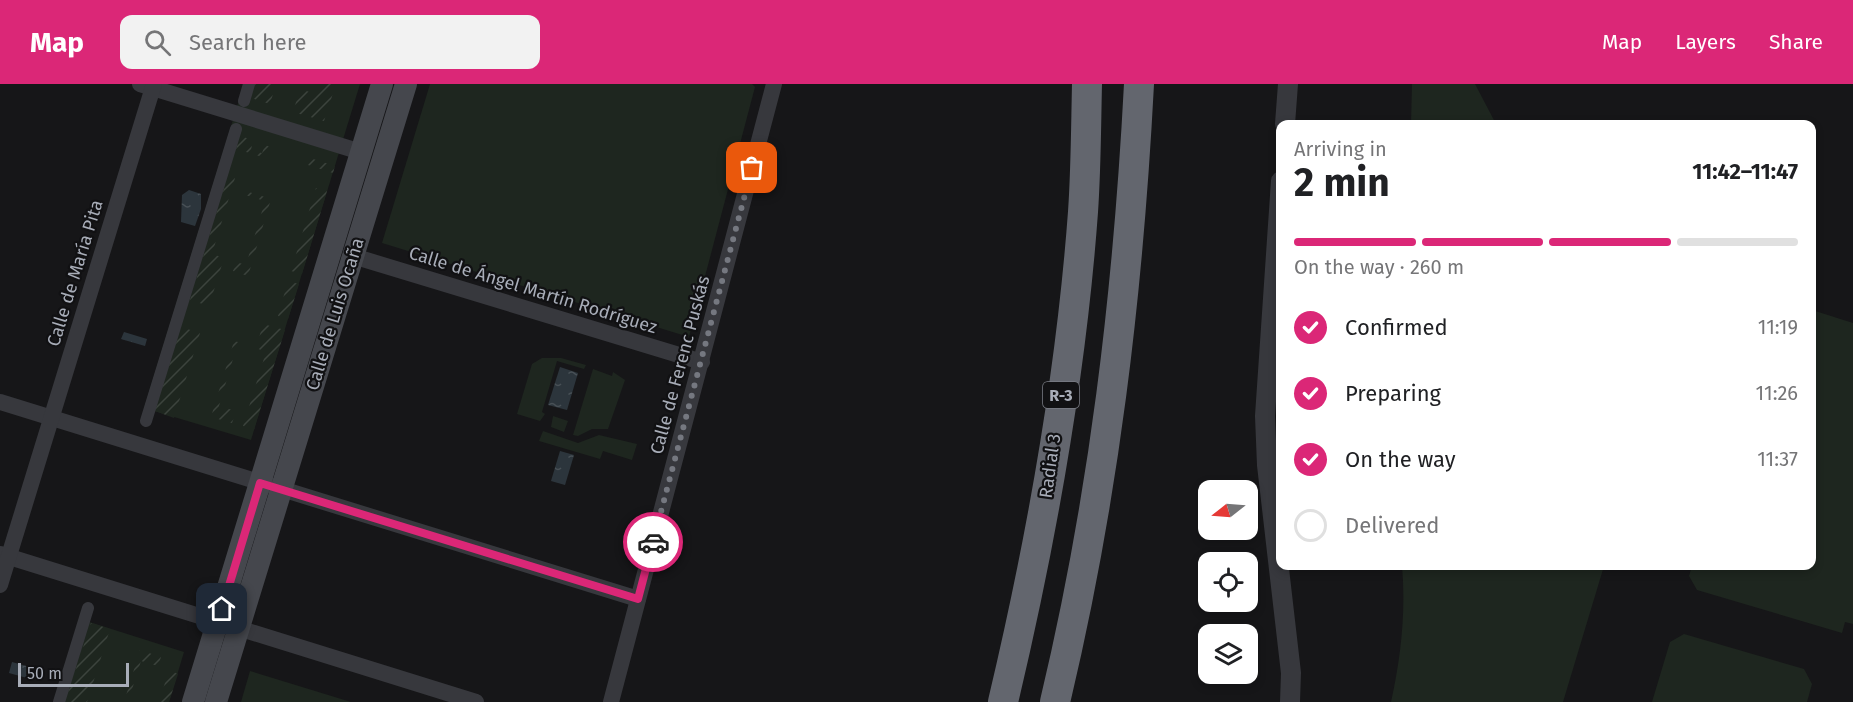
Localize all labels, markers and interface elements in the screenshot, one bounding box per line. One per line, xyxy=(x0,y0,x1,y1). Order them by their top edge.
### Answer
search box xyxy=(120,15,540,69)
text: Map xyxy=(30,26,84,59)
icon: search xyxy=(141,26,174,59)
text: Search here xyxy=(189,29,307,56)
text: Map xyxy=(1602,29,1642,55)
text: Layers xyxy=(1675,29,1736,55)
text: Share xyxy=(1769,29,1823,55)
text: Arriving in xyxy=(1294,137,1387,161)
pin xyxy=(726,142,777,193)
icon: bag xyxy=(735,151,768,184)
text: 11:42–11:47 xyxy=(1692,158,1798,185)
text: 2 min xyxy=(1294,160,1390,206)
street label: Calle de María Pita xyxy=(42,197,108,349)
street label: Calle de Luis Ocaña xyxy=(301,235,369,393)
street label: Calle de Ángel Martín Rodríguez xyxy=(406,241,660,338)
text: On the way · 260 m xyxy=(1294,255,1464,279)
street label: Calle de Ferenc Puskás xyxy=(646,273,714,457)
icon: check xyxy=(1294,311,1327,344)
text: Confirmed xyxy=(1345,314,1448,341)
text: 11:19 xyxy=(1758,315,1798,339)
icon: check xyxy=(1294,377,1327,410)
text: Preparing xyxy=(1345,380,1441,407)
text: 11:26 xyxy=(1756,381,1798,405)
road number: R-3 xyxy=(1043,382,1079,408)
street label: Radial 3 xyxy=(1035,432,1065,500)
icon: check xyxy=(1294,443,1327,476)
text: On the way xyxy=(1345,446,1456,473)
text: 11:37 xyxy=(1757,447,1798,471)
north arrow xyxy=(1198,480,1258,540)
map controls xyxy=(1198,480,1258,684)
courier xyxy=(623,512,683,572)
text: Delivered xyxy=(1345,512,1440,539)
icon: car xyxy=(637,526,670,559)
button: locate xyxy=(1198,552,1258,612)
pin xyxy=(196,583,247,634)
icon: home xyxy=(205,592,238,625)
button: layers xyxy=(1198,624,1258,684)
scale bar xyxy=(18,660,129,688)
text: 50 m xyxy=(27,664,62,683)

